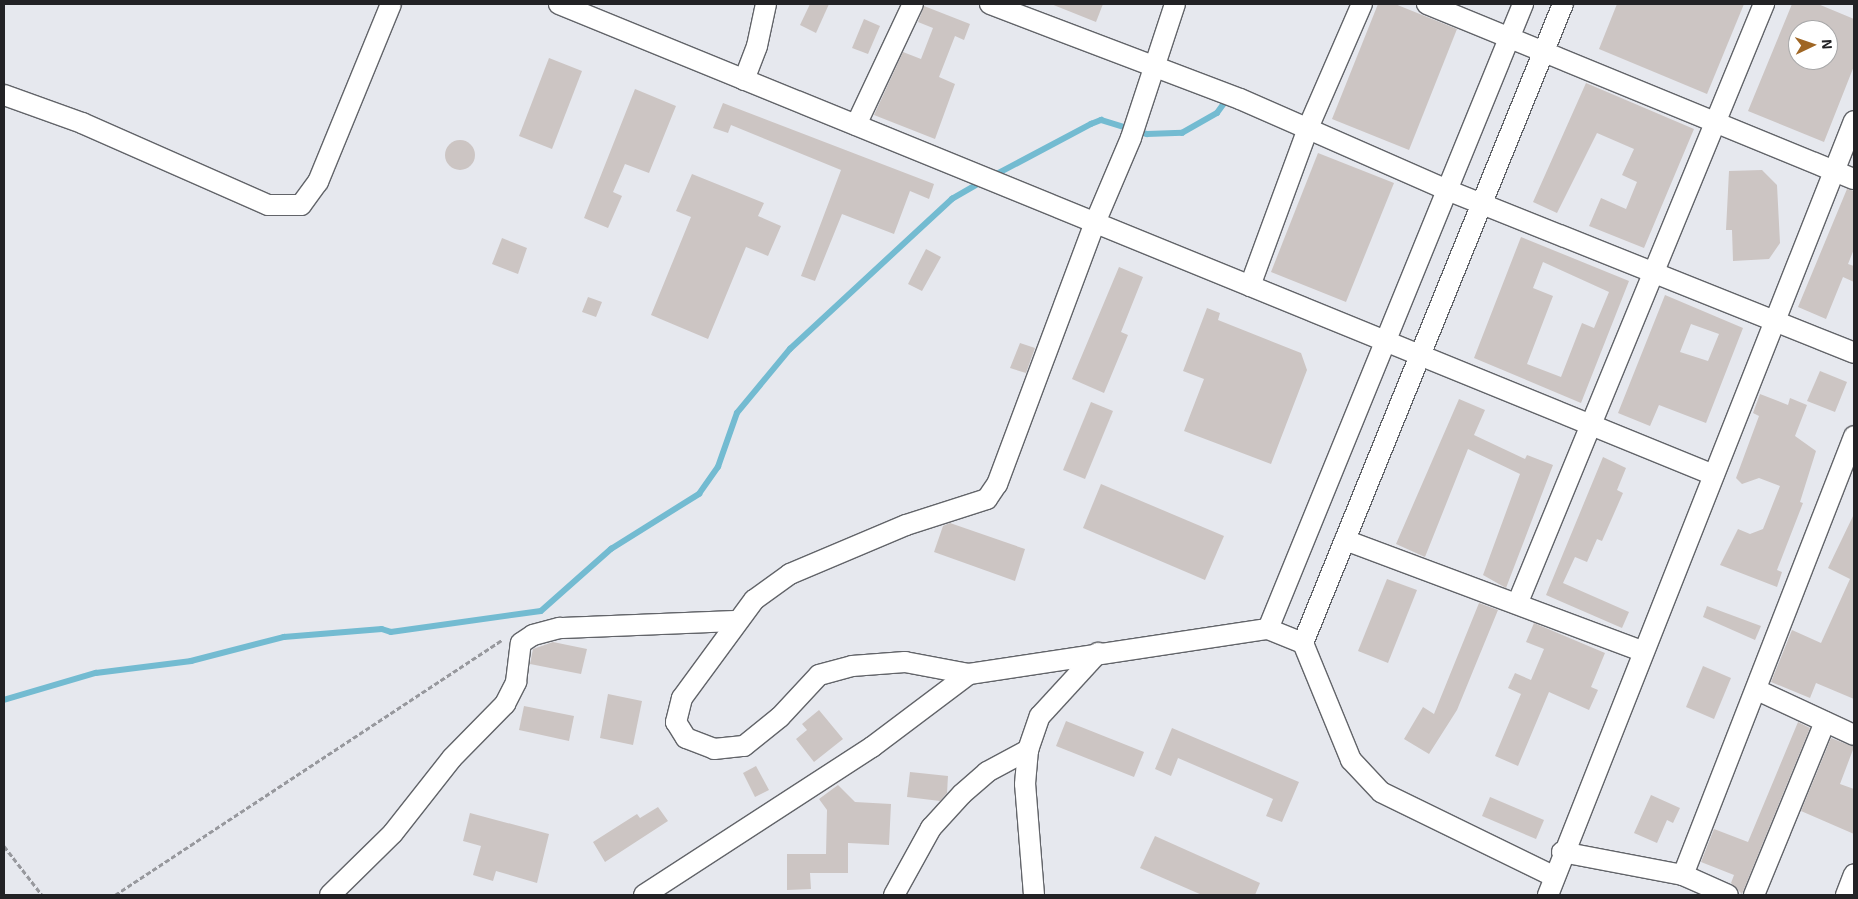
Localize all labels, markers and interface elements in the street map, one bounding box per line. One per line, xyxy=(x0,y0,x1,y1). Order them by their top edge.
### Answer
north arrow xyxy=(1788,20,1838,70)
text: N xyxy=(1819,39,1836,50)

